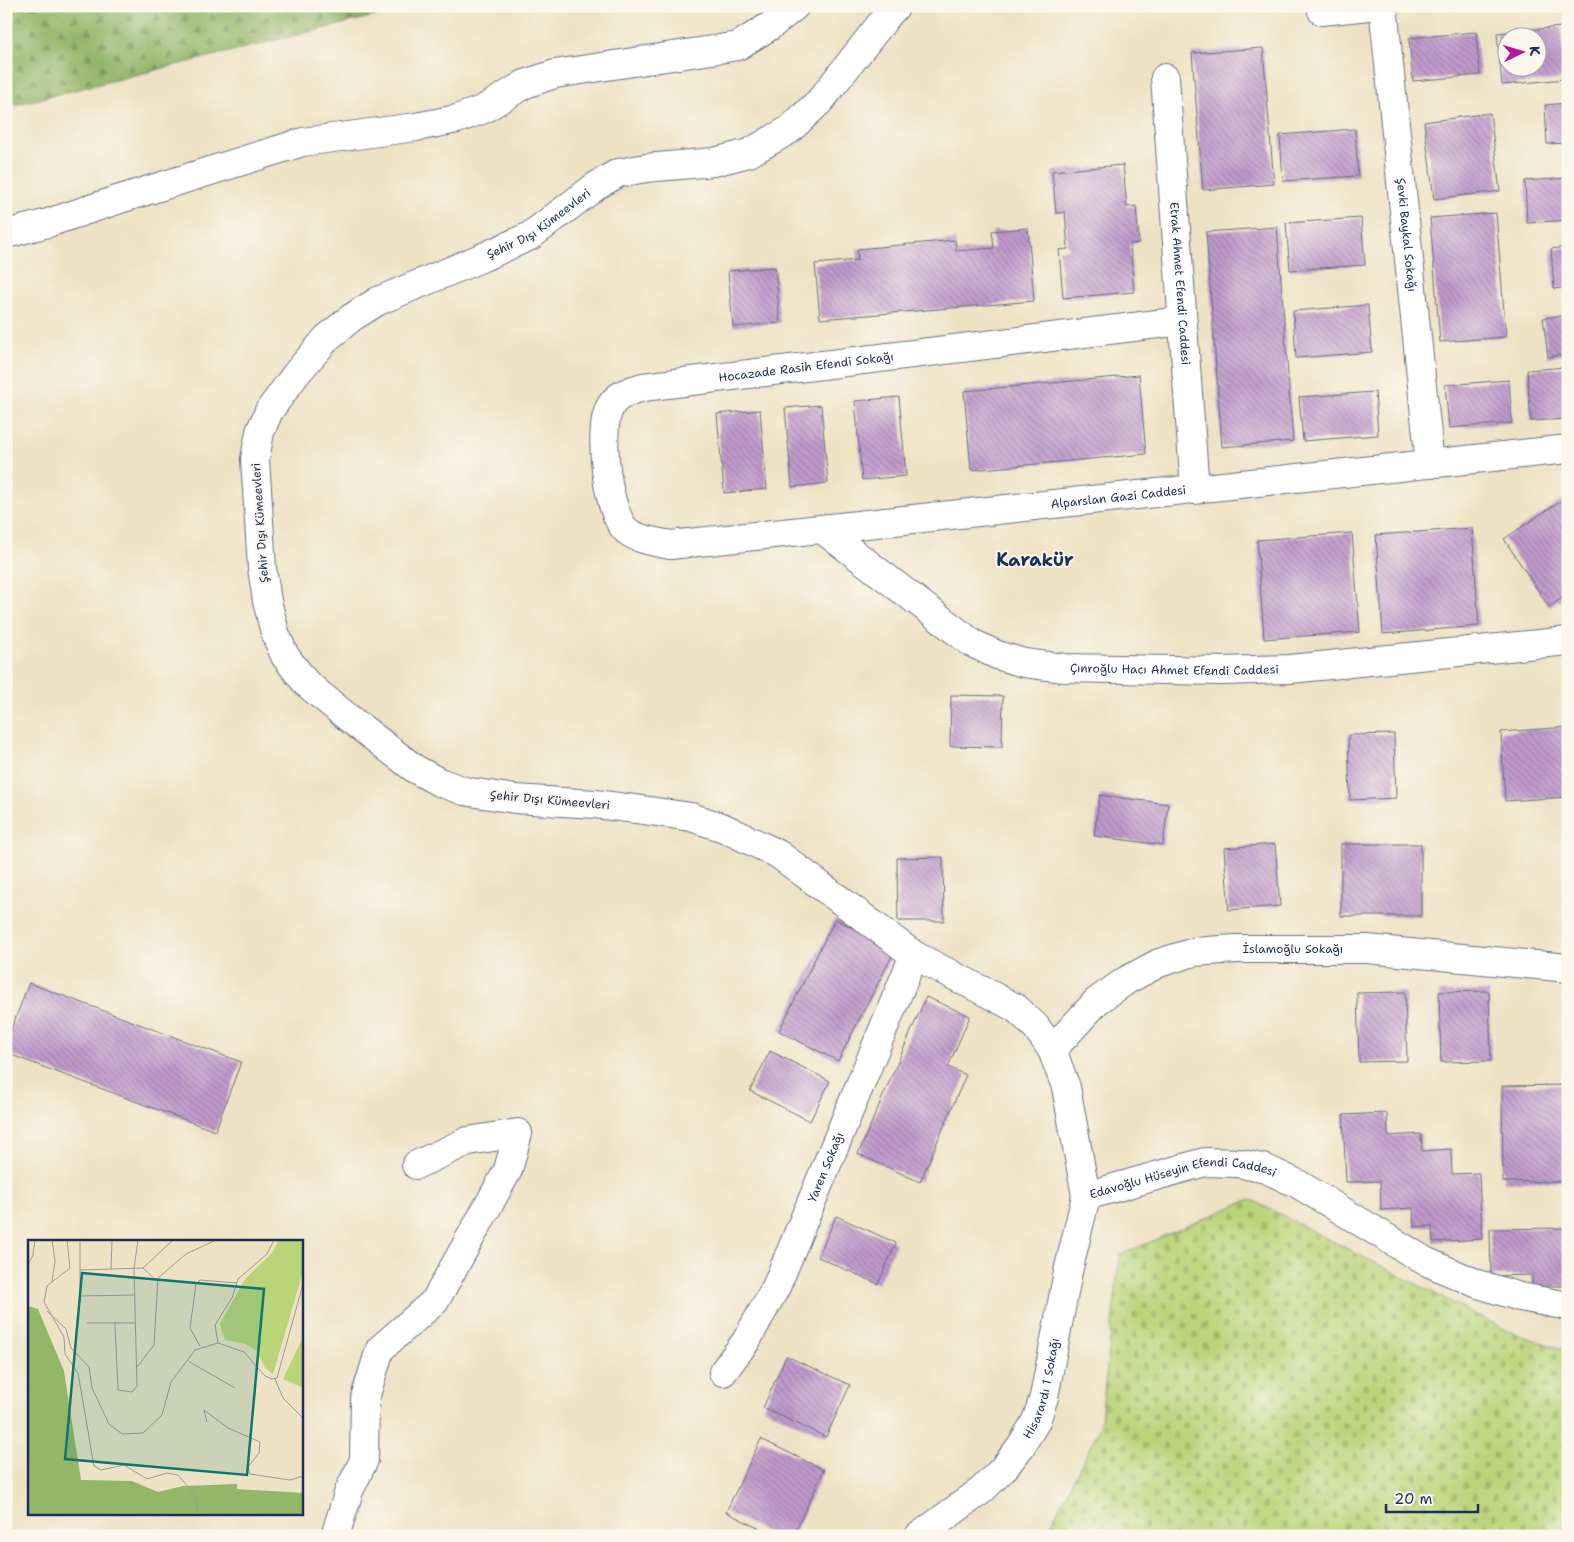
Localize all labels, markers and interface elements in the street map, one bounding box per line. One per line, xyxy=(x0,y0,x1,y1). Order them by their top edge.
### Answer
north arrow xyxy=(1496,28,1546,78)
text: K xyxy=(1526,45,1544,57)
street label: Şevki Baykal Sokağı xyxy=(1393,177,1420,293)
street label: Şehir Dışı Kümeevleri xyxy=(484,185,594,262)
street label: Etrak Ahmet Efendi Caddesi xyxy=(1166,201,1194,366)
street label: Hocazade Rasih Efendi Sokağı xyxy=(718,348,895,386)
street label: Şehir Dışı Kümeevleri xyxy=(248,462,272,584)
street label: Alparslan Gazi Caddesi xyxy=(1050,482,1187,512)
district label: Karakür xyxy=(996,548,1074,572)
street label: Çınroğlu Hacı Ahmet Efendi Caddesi xyxy=(1070,660,1279,679)
street label: Şehir Dışı Kümeevleri xyxy=(489,787,611,813)
street label: İslamoğlu Sokağı xyxy=(1243,941,1343,957)
street label: Yaren Sokağı xyxy=(804,1130,847,1205)
street label: Edavoğlu Hüseyin Efendi Caddesi xyxy=(1088,1154,1279,1203)
inset map xyxy=(28,1240,302,1514)
street label: Hisarardı 1 Sokağı xyxy=(1019,1337,1063,1442)
scale bar xyxy=(1386,1482,1479,1514)
text: 20 m xyxy=(1394,1489,1433,1509)

